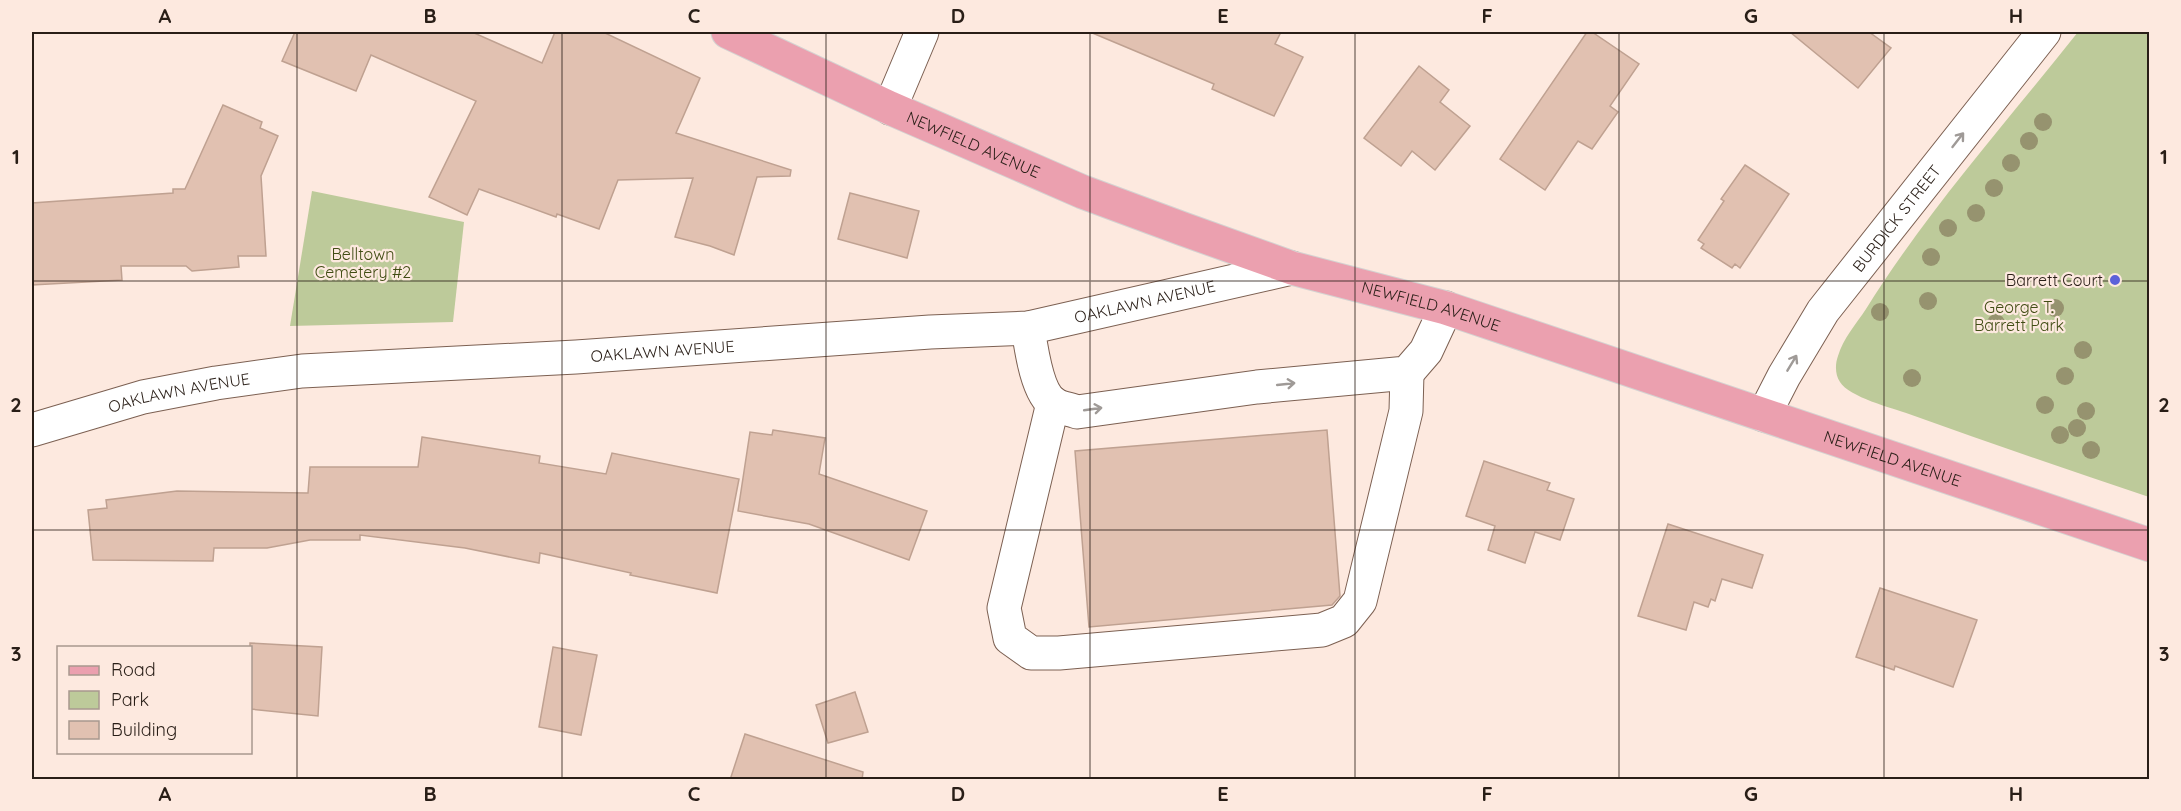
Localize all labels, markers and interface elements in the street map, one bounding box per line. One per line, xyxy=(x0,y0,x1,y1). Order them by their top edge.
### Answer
text: A xyxy=(159,3,172,28)
text: B xyxy=(423,3,437,28)
text: C xyxy=(688,3,701,28)
text: D xyxy=(951,3,965,28)
text: E xyxy=(1217,3,1229,28)
text: F xyxy=(1481,3,1493,28)
text: G xyxy=(1744,3,1758,28)
text: H xyxy=(2009,3,2023,28)
street label: NEWFIELD AVENUE xyxy=(904,107,1043,182)
one-way arrow xyxy=(1952,132,1965,148)
text: 1 xyxy=(12,144,20,169)
text: 1 xyxy=(2160,144,2168,169)
street label: BURDICK STREET xyxy=(1848,160,1945,276)
park label: Belltown Cemetery #2 xyxy=(315,244,411,282)
place label: Barrett Court xyxy=(2006,270,2103,290)
marker: Barrett Court xyxy=(2108,273,2122,287)
street label: OAKLAWN AVENUE xyxy=(1072,276,1217,327)
street label: NEWFIELD AVENUE xyxy=(1360,277,1503,336)
park label: George T. Barrett Park xyxy=(1974,297,2064,335)
street label: OAKLAWN AVENUE xyxy=(590,336,735,366)
one-way arrow xyxy=(1786,355,1798,372)
street label: OAKLAWN AVENUE xyxy=(106,368,251,417)
one-way arrow xyxy=(1276,378,1296,389)
text: 2 xyxy=(10,392,22,417)
text: 2 xyxy=(2158,392,2170,417)
one-way arrow xyxy=(1082,404,1102,415)
street label: NEWFIELD AVENUE xyxy=(1821,426,1964,491)
text: 3 xyxy=(11,641,21,666)
text: 3 xyxy=(2159,641,2169,666)
legend xyxy=(57,646,252,754)
text: Road xyxy=(111,658,156,681)
text: Park xyxy=(111,688,149,711)
text: Building xyxy=(111,718,177,741)
text: A xyxy=(159,781,172,806)
text: B xyxy=(423,781,437,806)
text: C xyxy=(688,781,701,806)
text: D xyxy=(951,781,965,806)
text: E xyxy=(1217,781,1229,806)
text: F xyxy=(1481,781,1493,806)
text: G xyxy=(1744,781,1758,806)
text: H xyxy=(2009,781,2023,806)

